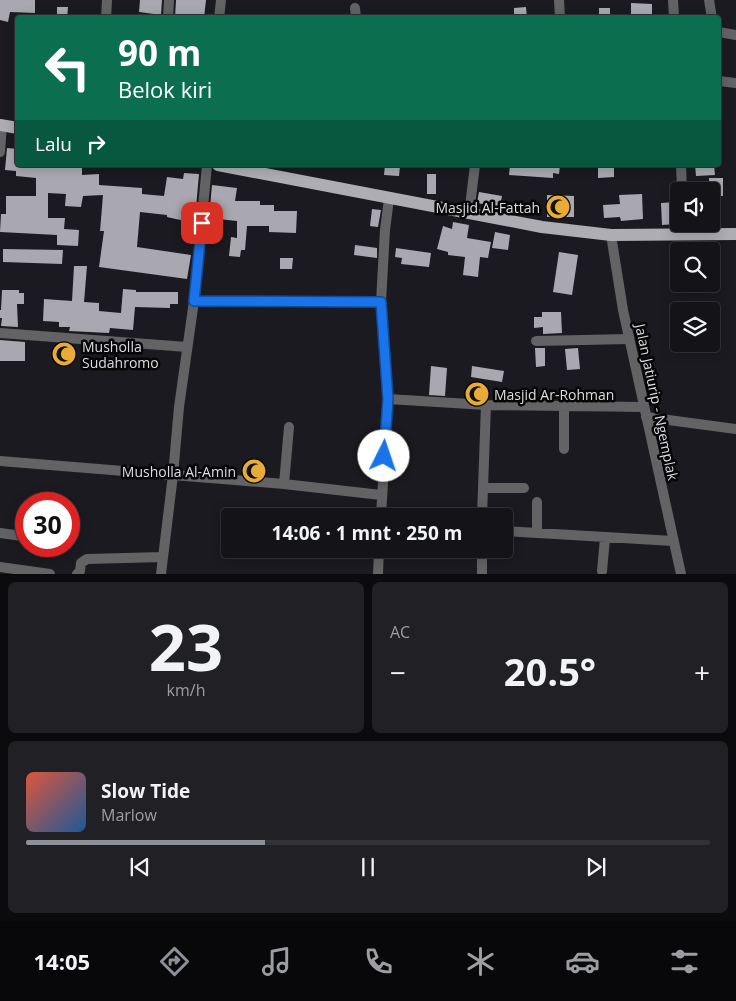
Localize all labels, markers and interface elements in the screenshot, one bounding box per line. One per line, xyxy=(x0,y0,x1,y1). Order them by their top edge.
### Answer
text: 90 m xyxy=(118,29,201,76)
icon: left xyxy=(35,35,100,100)
text: Belok kiri xyxy=(118,74,212,104)
icon: right xyxy=(82,130,110,158)
text: Lalu xyxy=(35,131,72,157)
map controls xyxy=(670,182,720,352)
button: sound xyxy=(670,182,720,232)
mosque icon: Masjid Al-Fattah xyxy=(545,194,571,220)
place label: Masjid Al-Fattah xyxy=(435,198,540,217)
pin xyxy=(181,202,223,244)
icon: arrive xyxy=(188,209,216,237)
button: search xyxy=(670,242,720,292)
button: layers xyxy=(670,302,720,352)
street label: Jalan Jatiurip - Ngemplak xyxy=(631,320,683,483)
place label: Musholla Sudahromo xyxy=(82,337,159,372)
mosque icon: Musholla Sudahromo xyxy=(51,341,77,367)
mosque icon: Masjid Ar-Rohman xyxy=(464,381,490,407)
place label: Masjid Ar-Rohman xyxy=(494,385,614,404)
position arrow xyxy=(357,429,409,481)
mosque icon: Musholla Al-Amin xyxy=(241,458,267,484)
place label: Musholla Al-Amin xyxy=(122,462,236,481)
speed limit sign: 30 xyxy=(15,492,80,557)
text: 14:06 · 1 mnt · 250 m xyxy=(272,520,462,546)
text: 23 xyxy=(149,602,223,690)
text: AC xyxy=(390,621,410,643)
text: 20.5° xyxy=(504,645,596,697)
text: − xyxy=(390,653,406,691)
text: + xyxy=(694,653,710,691)
text: km/h xyxy=(167,679,205,701)
text: Slow Tide xyxy=(101,778,190,804)
text: Marlow xyxy=(101,804,157,826)
icon: previous xyxy=(126,853,154,881)
icon: pause xyxy=(354,853,382,881)
icon: next xyxy=(582,853,610,881)
icon: directions xyxy=(157,944,192,979)
icon: music xyxy=(259,944,294,979)
icon: phone xyxy=(361,944,396,979)
icon: climate xyxy=(463,944,498,979)
icon: car xyxy=(565,944,600,979)
icon: filters xyxy=(667,944,702,979)
text: 14:05 xyxy=(34,946,90,976)

